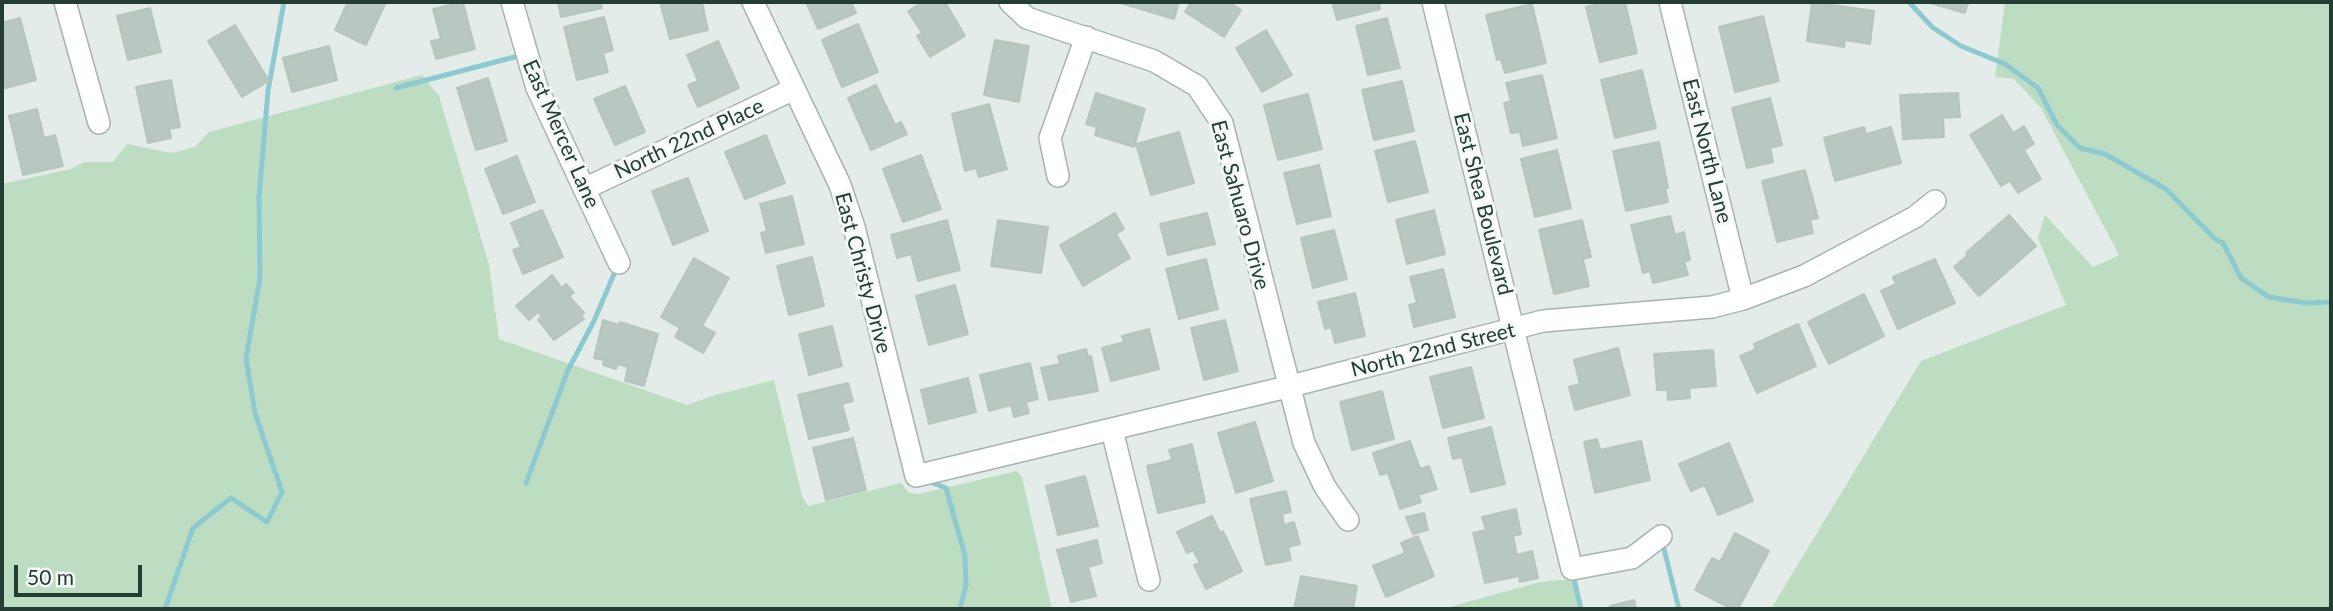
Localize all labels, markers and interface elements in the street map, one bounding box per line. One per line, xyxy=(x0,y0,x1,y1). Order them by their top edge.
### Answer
street label: East Mercer Lane xyxy=(517,56,605,212)
street label: East North Lane xyxy=(1677,76,1737,226)
street label: North 22nd Place xyxy=(610,93,768,185)
street label: East Shea Boulevard xyxy=(1448,110,1518,298)
street label: East Sahuaro Drive xyxy=(1205,117,1275,293)
street label: East Christy Drive xyxy=(829,190,897,356)
street label: North 22nd Street xyxy=(1348,317,1518,383)
scale bar xyxy=(18,552,145,596)
text: 50 m xyxy=(27,564,74,589)

